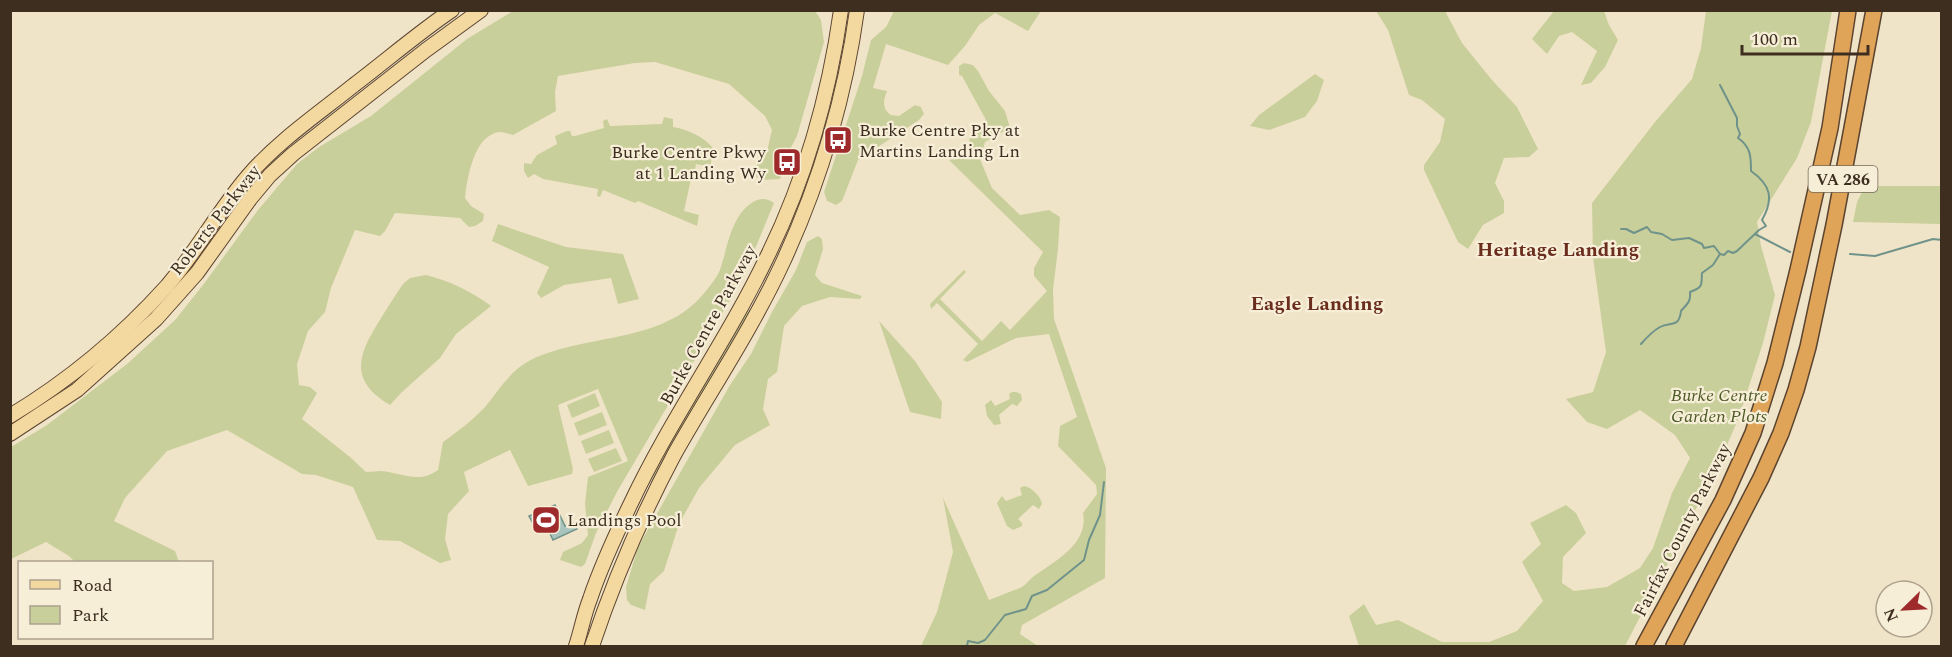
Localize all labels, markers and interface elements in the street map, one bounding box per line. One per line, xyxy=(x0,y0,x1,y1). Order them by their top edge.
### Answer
scale bar xyxy=(1742,18,1868,56)
text: 100 m xyxy=(1751,26,1798,53)
place label: Burke Centre Pky at Martins Landing Ln xyxy=(859,117,1020,165)
bus stop icon: Burke Centre Pky at Martins Landing Ln xyxy=(822,124,854,156)
place label: Burke Centre Pkwy at 1 Landing Wy xyxy=(611,139,767,187)
bus stop icon: Burke Centre Pkwy at 1 Landing Wy xyxy=(771,146,803,178)
street label: Roberts Parkway xyxy=(163,158,268,282)
road number: VA 286 xyxy=(1808,166,1878,192)
district label: Heritage Landing xyxy=(1477,235,1639,265)
street label: Burke Centre Parkway xyxy=(653,239,764,410)
district label: Eagle Landing xyxy=(1250,289,1384,319)
park label: Burke Centre Garden Plots xyxy=(1671,382,1768,430)
street label: Fairfax County Parkway xyxy=(1627,438,1739,622)
sports icon: Landings Pool xyxy=(530,504,562,536)
place label: Landings Pool xyxy=(567,507,682,534)
legend xyxy=(18,561,213,639)
text: Road xyxy=(72,572,113,599)
north arrow xyxy=(1874,579,1934,639)
text: Park xyxy=(72,602,109,629)
text: N xyxy=(1878,604,1905,626)

